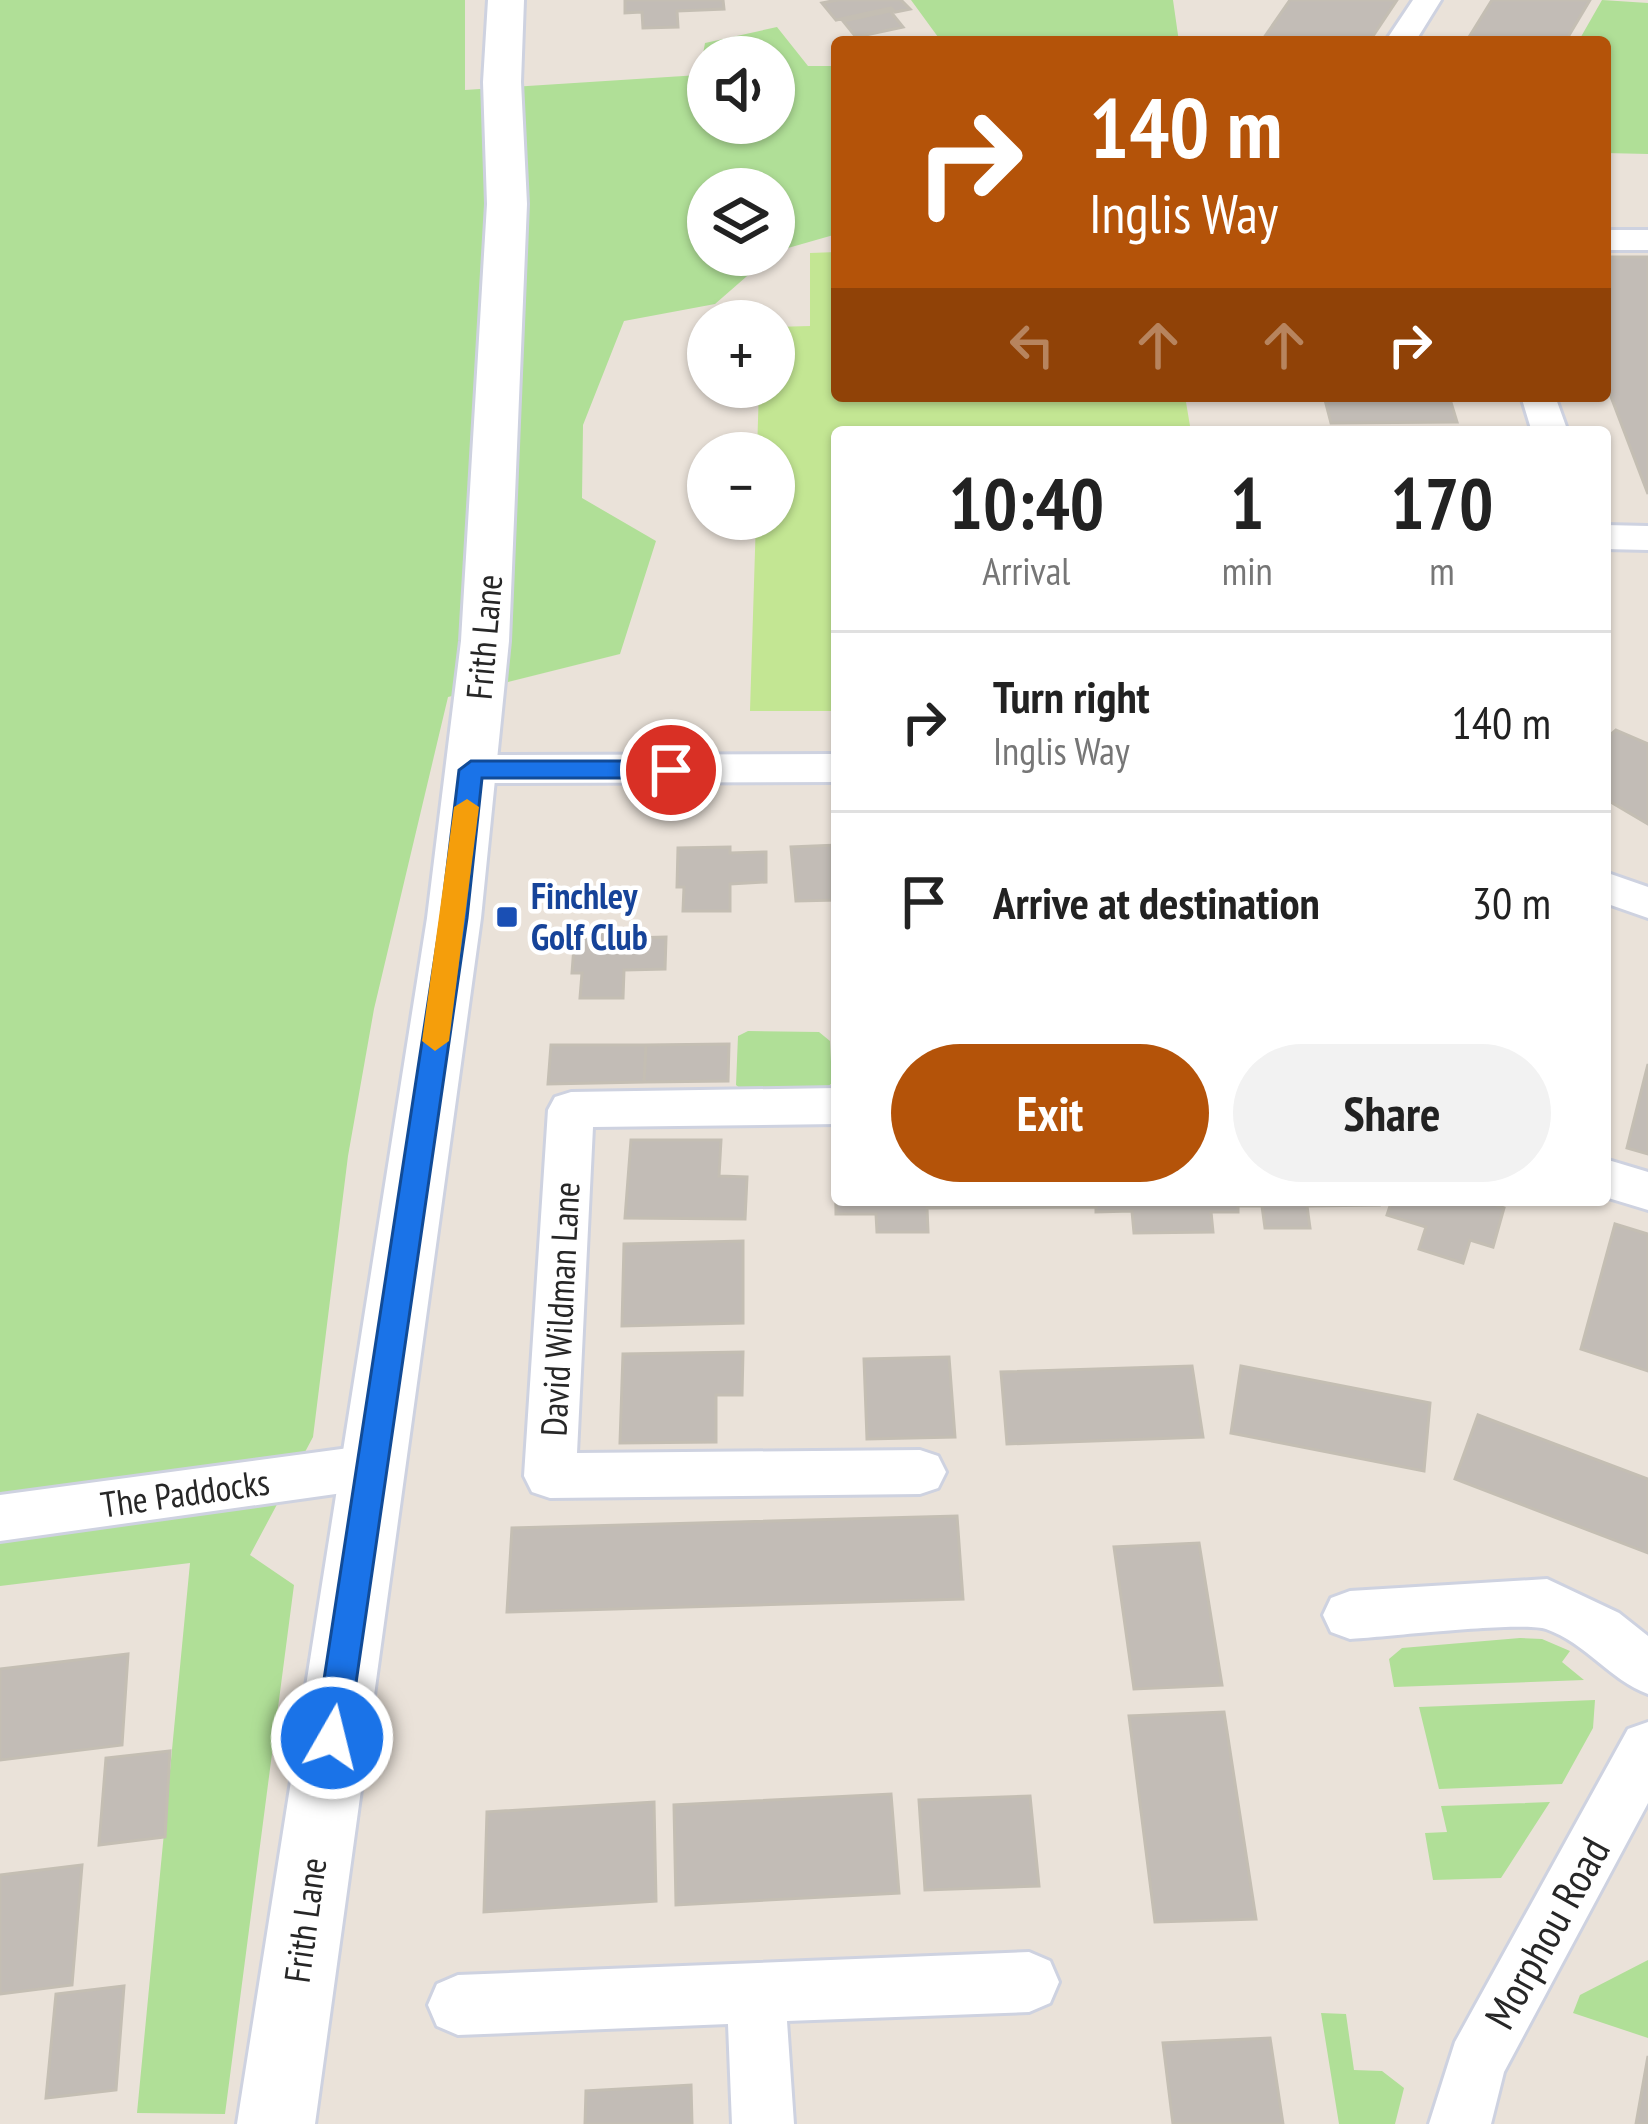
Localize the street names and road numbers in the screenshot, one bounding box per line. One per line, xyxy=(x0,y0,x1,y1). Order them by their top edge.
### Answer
street label: Frith Lane xyxy=(455,572,512,701)
street label: David Wildman Lane xyxy=(529,1181,590,1437)
street label: The Paddocks xyxy=(98,1457,272,1528)
street label: Morphou Road xyxy=(1472,1828,1622,2038)
street label: Frith Lane xyxy=(273,1855,337,1985)

